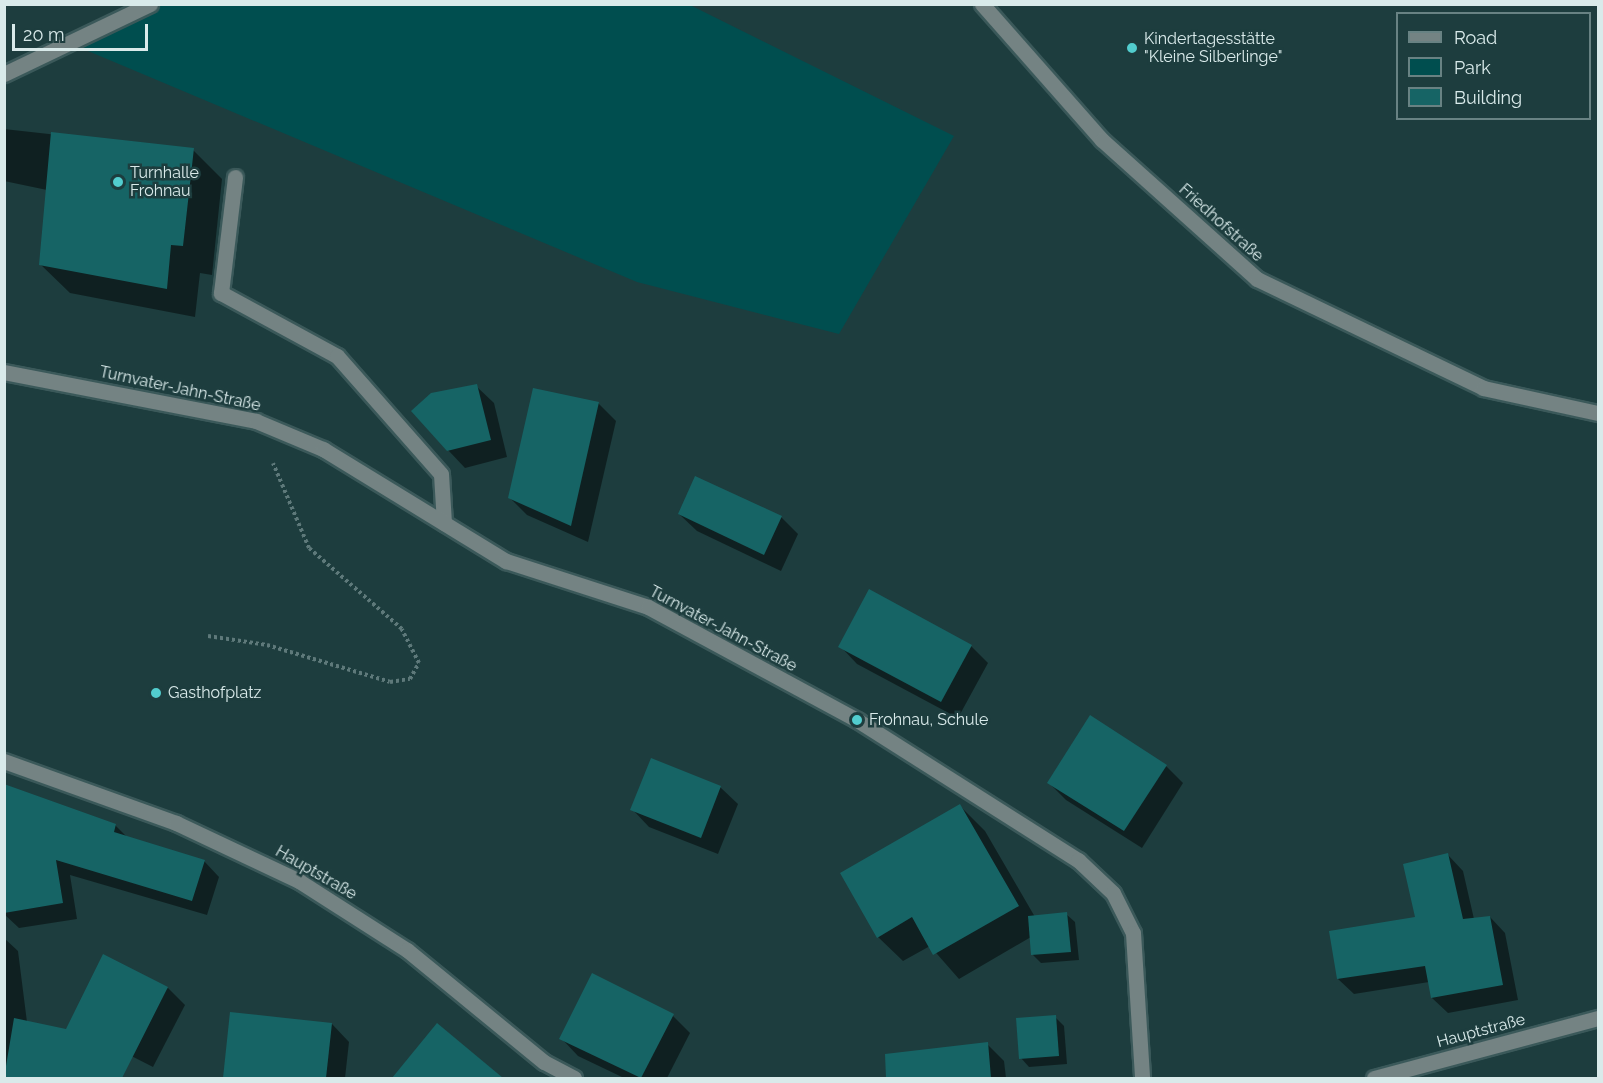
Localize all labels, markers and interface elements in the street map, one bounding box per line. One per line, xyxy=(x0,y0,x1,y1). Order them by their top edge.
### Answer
scale bar xyxy=(15,12,152,50)
legend xyxy=(1396,12,1591,120)
text: 20 m xyxy=(23,24,65,45)
text: Road xyxy=(1454,27,1497,48)
place label: Kindertagesstätte "Kleine Silberlinge" xyxy=(1144,29,1282,67)
marker: Kindertagesstätte "Kleine Silberlinge" xyxy=(1125,41,1139,55)
text: Park xyxy=(1454,57,1491,78)
text: Building xyxy=(1454,87,1522,108)
place label: Turnhalle Frohnau xyxy=(130,163,199,201)
marker: Turnhalle Frohnau xyxy=(111,175,125,189)
street label: Friedhofstraße xyxy=(1175,180,1267,266)
street label: Turnvater-Jahn-Straße xyxy=(98,363,262,415)
street label: Turnvater-Jahn-Straße xyxy=(646,582,800,676)
place label: Gasthofplatz xyxy=(168,683,261,703)
marker: Gasthofplatz xyxy=(149,686,163,700)
place label: Frohnau, Schule xyxy=(869,710,988,730)
marker: Frohnau, Schule xyxy=(850,713,864,727)
street label: Hauptstraße xyxy=(272,842,360,904)
street label: Hauptstraße xyxy=(1435,1010,1527,1052)

